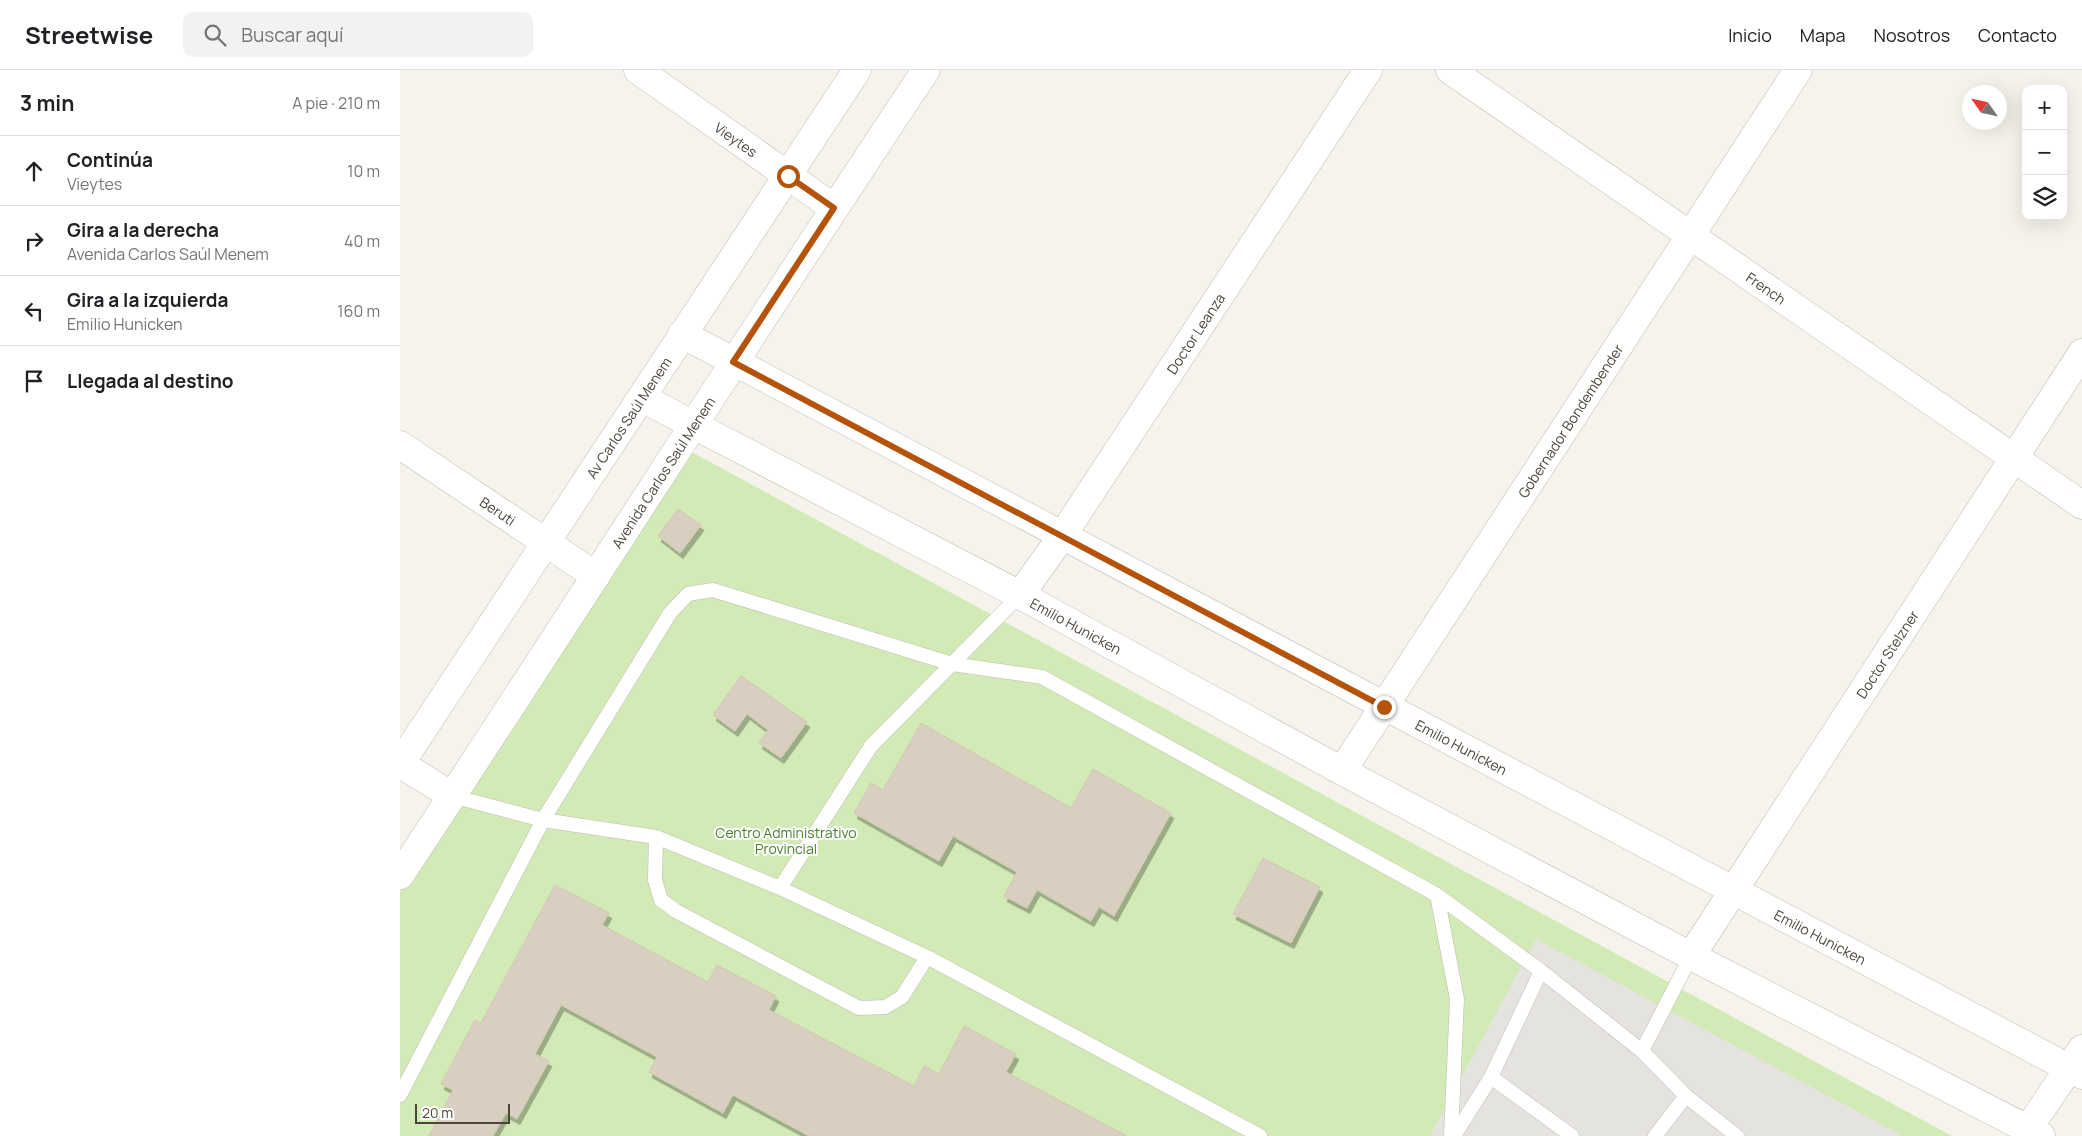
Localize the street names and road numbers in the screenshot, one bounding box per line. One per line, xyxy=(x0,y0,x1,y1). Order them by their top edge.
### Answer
street label: Vieytes xyxy=(711,117,761,161)
street label: French xyxy=(1743,267,1790,308)
street label: Doctor Leanza xyxy=(1162,289,1229,377)
street label: Gobernador Bondembender xyxy=(1513,340,1627,501)
street label: Av Carlos Saúl Menem xyxy=(581,353,675,482)
street label: Avenida Carlos Saúl Menem xyxy=(607,393,719,552)
street label: Beruti xyxy=(477,492,520,529)
street label: Emilio Hunicken xyxy=(1027,593,1125,658)
street label: Doctor Stelzner xyxy=(1851,606,1922,702)
street label: Emilio Hunicken xyxy=(1412,715,1511,779)
street label: Emilio Hunicken xyxy=(1771,904,1870,969)

